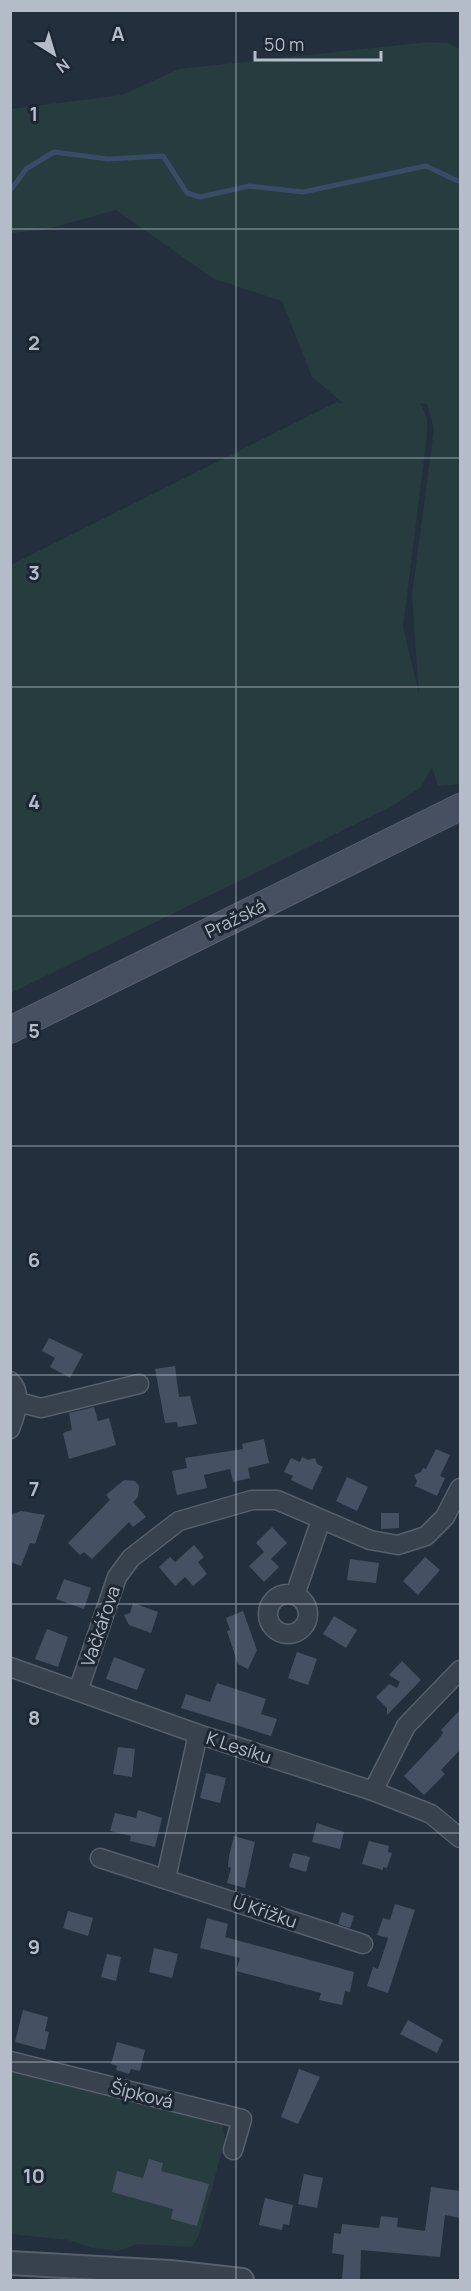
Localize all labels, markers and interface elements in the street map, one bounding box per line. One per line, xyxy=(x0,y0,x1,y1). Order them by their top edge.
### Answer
text: A xyxy=(111,20,125,47)
north arrow xyxy=(24,24,84,84)
scale bar xyxy=(255,24,381,62)
text: 50 m xyxy=(264,32,304,56)
text: N xyxy=(52,54,74,78)
text: 1 xyxy=(30,100,38,127)
text: 2 xyxy=(28,329,40,356)
text: 3 xyxy=(28,559,40,586)
text: 4 xyxy=(28,788,40,815)
street label: Pražská xyxy=(201,893,269,943)
text: 5 xyxy=(28,1017,40,1044)
text: 6 xyxy=(28,1246,40,1273)
text: 7 xyxy=(29,1475,39,1502)
street label: Vačkářova xyxy=(75,1582,125,1670)
text: 8 xyxy=(28,1704,40,1731)
street label: K Lesíku xyxy=(203,1725,275,1769)
street label: U Křížku xyxy=(230,1889,300,1933)
text: 9 xyxy=(28,1933,40,1960)
street label: Šípková xyxy=(108,2075,176,2113)
text: 10 xyxy=(23,2162,45,2189)

